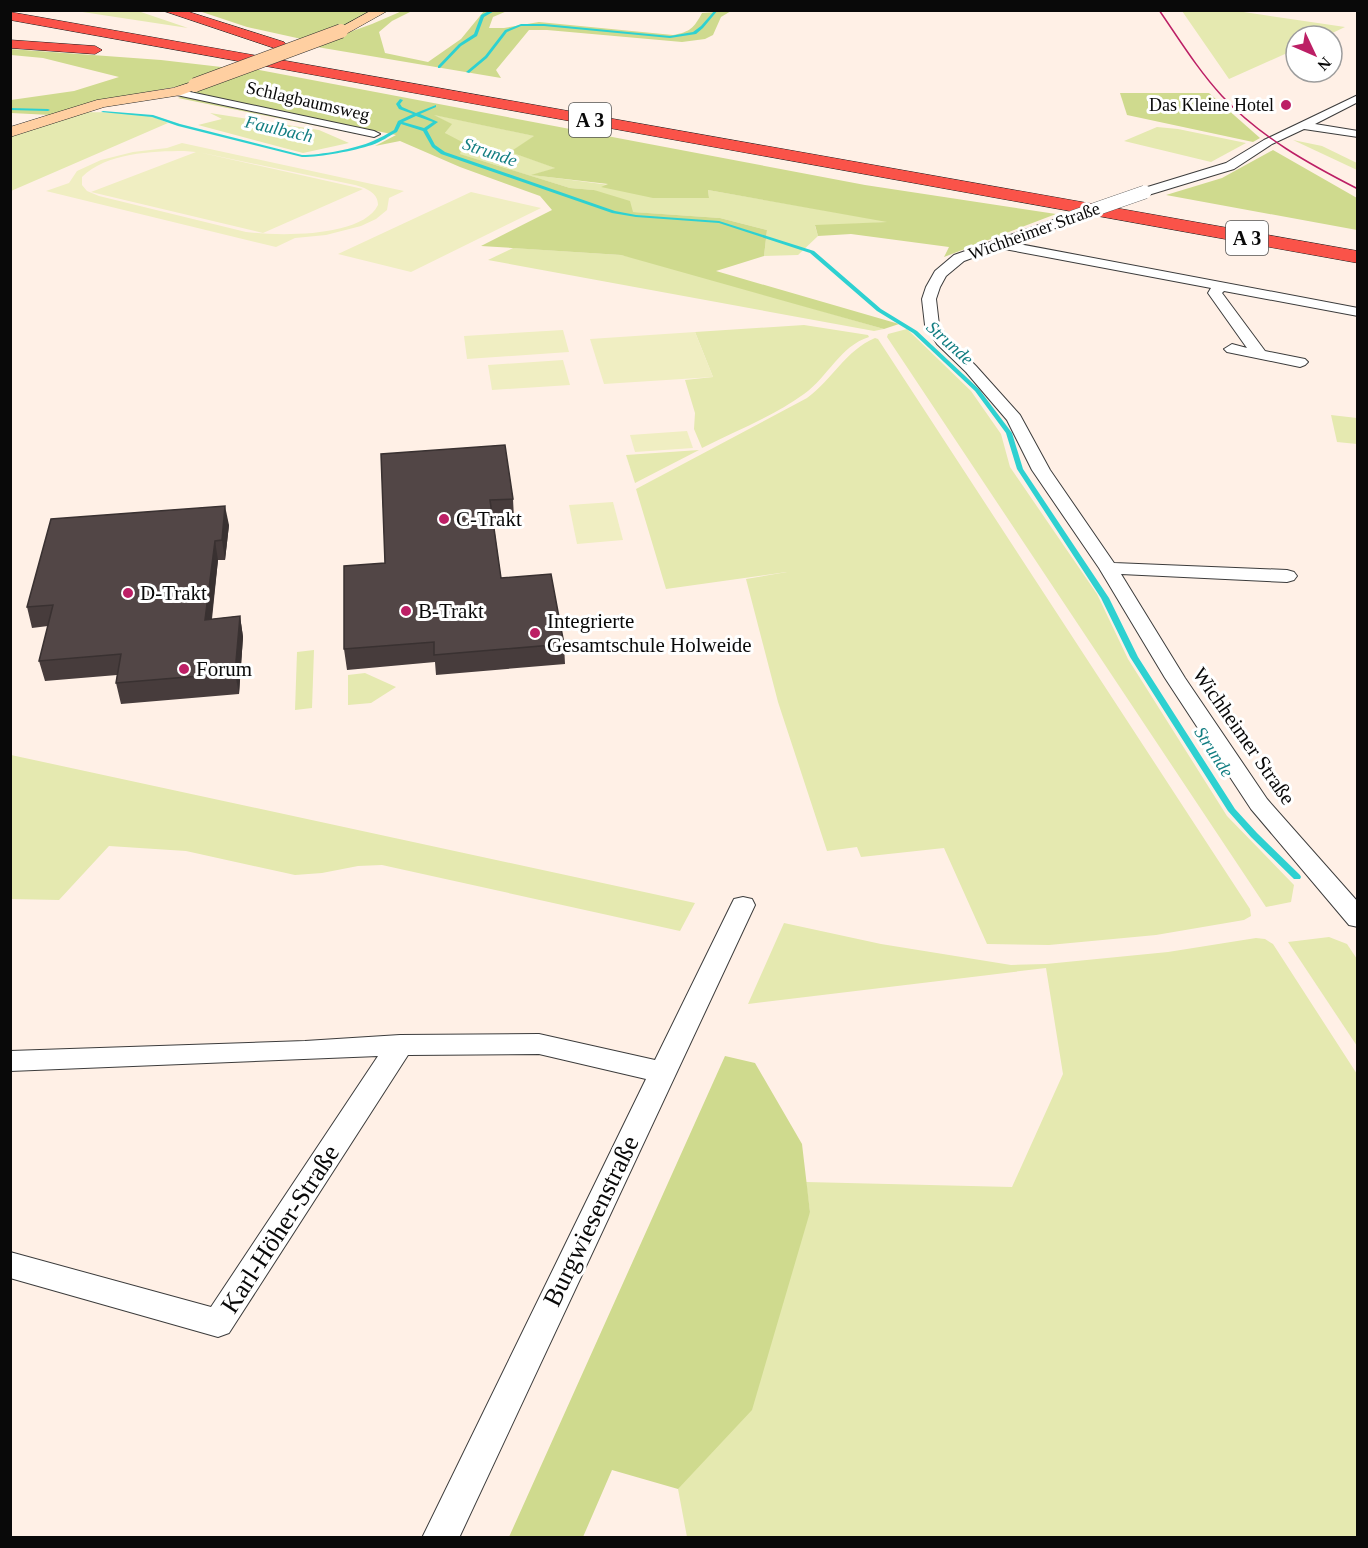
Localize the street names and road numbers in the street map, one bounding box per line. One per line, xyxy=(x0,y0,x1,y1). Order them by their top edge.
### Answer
street label: Schlagbaumsweg xyxy=(244,77,372,125)
road number: A 3 xyxy=(569,103,611,137)
street label: Wichheimer Straße xyxy=(965,198,1103,264)
road number: A 3 xyxy=(1226,221,1268,255)
street label: Wichheimer Straße xyxy=(1188,663,1300,809)
street label: Burgwiesenstraße xyxy=(537,1131,645,1311)
street label: Karl-Höher-Straße xyxy=(215,1140,345,1318)

